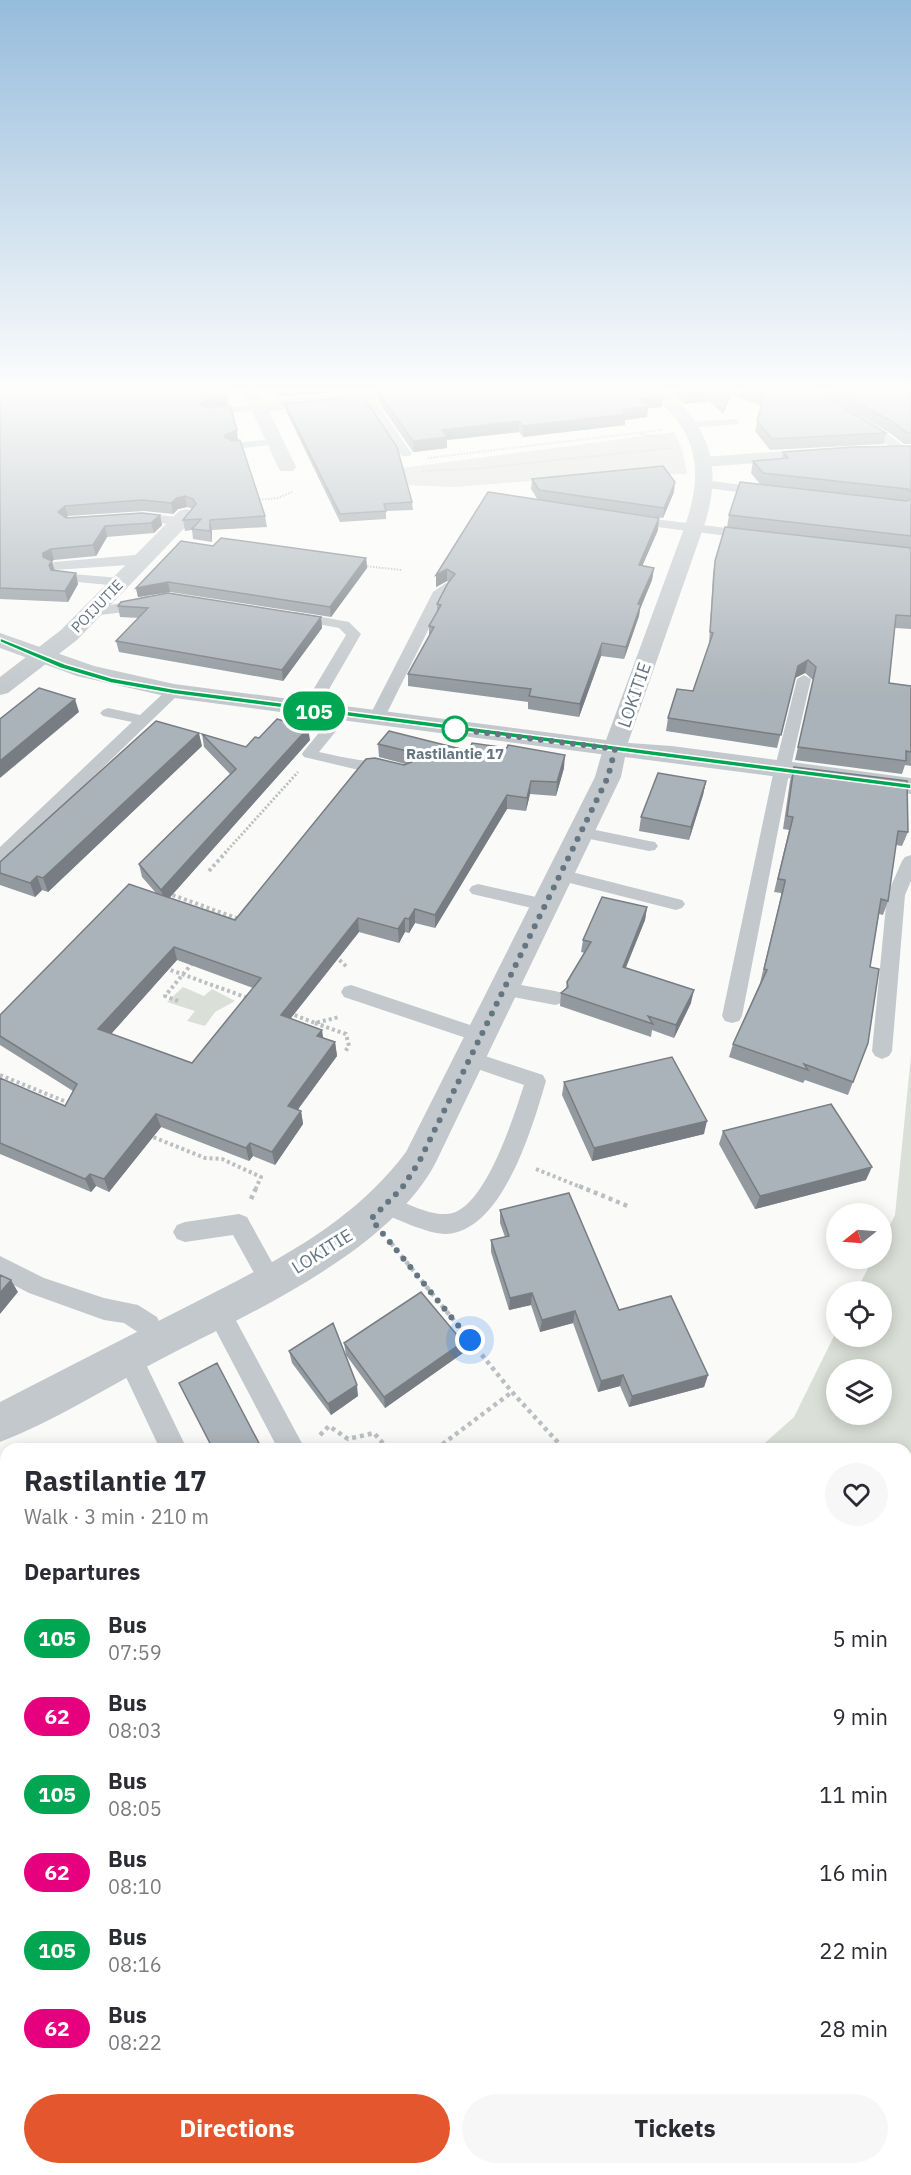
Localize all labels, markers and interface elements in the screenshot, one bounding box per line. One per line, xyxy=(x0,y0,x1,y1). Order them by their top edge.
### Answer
street label: POIJUTIE xyxy=(67,575,127,637)
street label: LOKITIE xyxy=(612,659,656,731)
line badge: 105 xyxy=(280,692,348,730)
text: 105 xyxy=(295,697,333,725)
marker: Rastilantie 17 xyxy=(442,716,468,742)
place label: Rastilantie 17 xyxy=(406,744,504,763)
north arrow xyxy=(826,1203,892,1269)
map controls xyxy=(826,1203,892,1425)
street label: LOKITIE xyxy=(287,1223,357,1279)
button: locate xyxy=(826,1281,892,1347)
your location xyxy=(455,1325,485,1355)
button: layers xyxy=(826,1359,892,1425)
text: Rastilantie 17 xyxy=(24,1462,207,1499)
button: heart xyxy=(825,1463,888,1526)
text: Walk · 3 min · 210 m xyxy=(24,1503,209,1530)
text: Departures xyxy=(24,1557,140,1586)
text: Bus xyxy=(108,1610,147,1639)
text: 105 xyxy=(38,1624,76,1652)
text: 5 min xyxy=(832,1624,888,1653)
text: 07:59 xyxy=(108,1639,162,1666)
text: Bus xyxy=(108,1688,147,1717)
text: 62 xyxy=(44,1702,70,1730)
text: 9 min xyxy=(832,1702,888,1731)
text: 08:03 xyxy=(108,1717,162,1744)
text: Bus xyxy=(108,1766,147,1795)
text: 105 xyxy=(38,1780,76,1808)
text: 11 min xyxy=(819,1780,888,1809)
text: 08:05 xyxy=(108,1795,162,1822)
text: Bus xyxy=(108,1844,147,1873)
text: 62 xyxy=(44,1858,70,1886)
text: 16 min xyxy=(819,1858,888,1887)
text: 08:10 xyxy=(108,1873,162,1900)
text: Bus xyxy=(108,1922,147,1951)
text: 105 xyxy=(38,1936,76,1964)
text: 22 min xyxy=(819,1936,888,1965)
text: 08:16 xyxy=(108,1951,162,1978)
text: Bus xyxy=(108,2000,147,2029)
text: 62 xyxy=(44,2014,70,2042)
text: 28 min xyxy=(819,2014,888,2043)
text: 08:22 xyxy=(108,2029,162,2056)
button: Directions xyxy=(24,2094,450,2163)
button: Tickets xyxy=(462,2094,888,2163)

